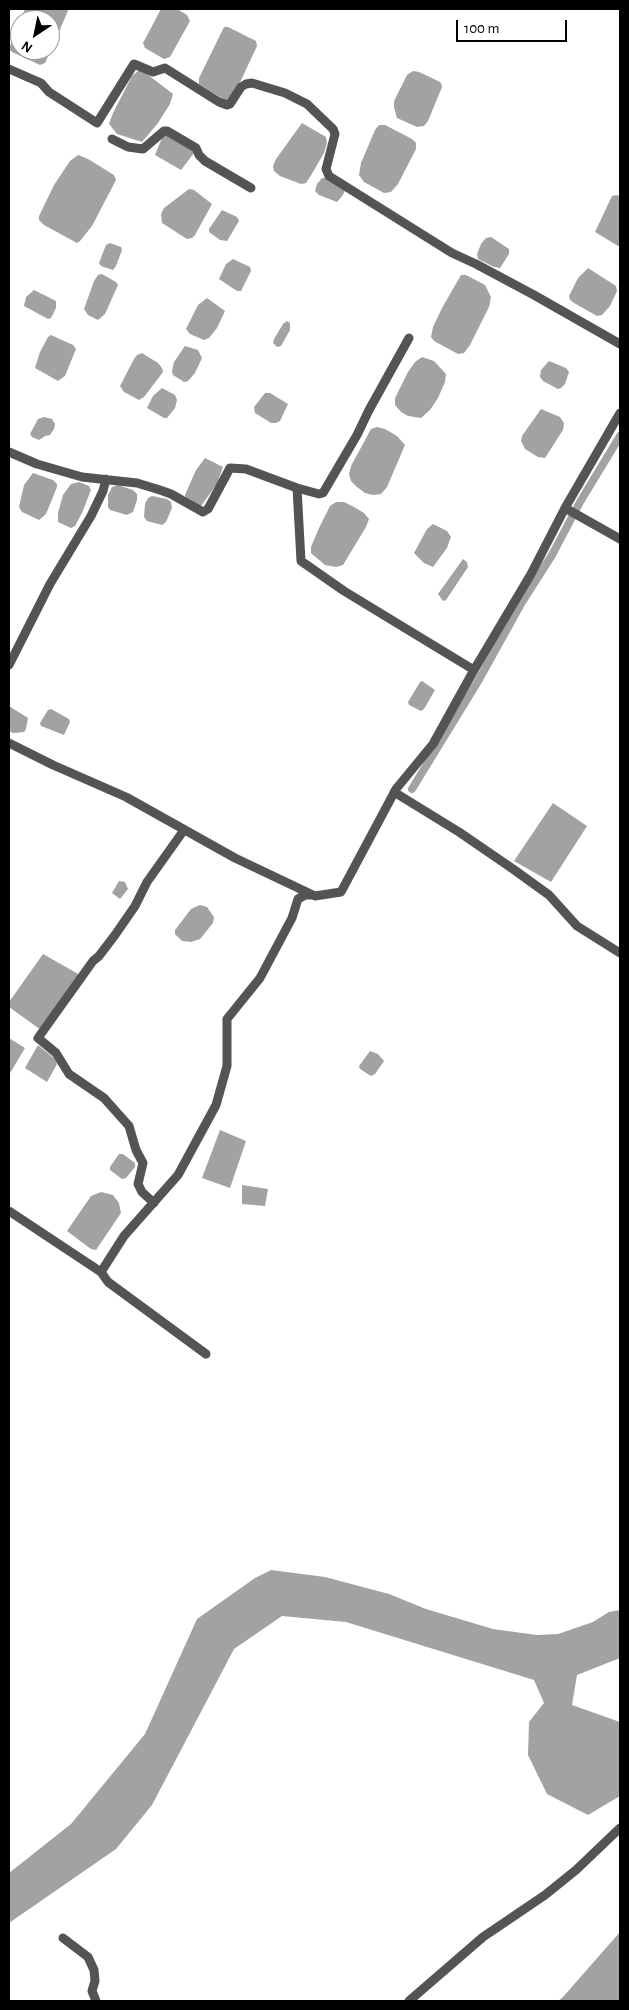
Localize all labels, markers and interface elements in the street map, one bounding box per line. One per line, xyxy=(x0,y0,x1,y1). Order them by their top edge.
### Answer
north arrow xyxy=(10,10,60,60)
scale bar xyxy=(459,10,570,42)
text: 100 m xyxy=(464,21,499,36)
text: N xyxy=(19,38,35,55)

